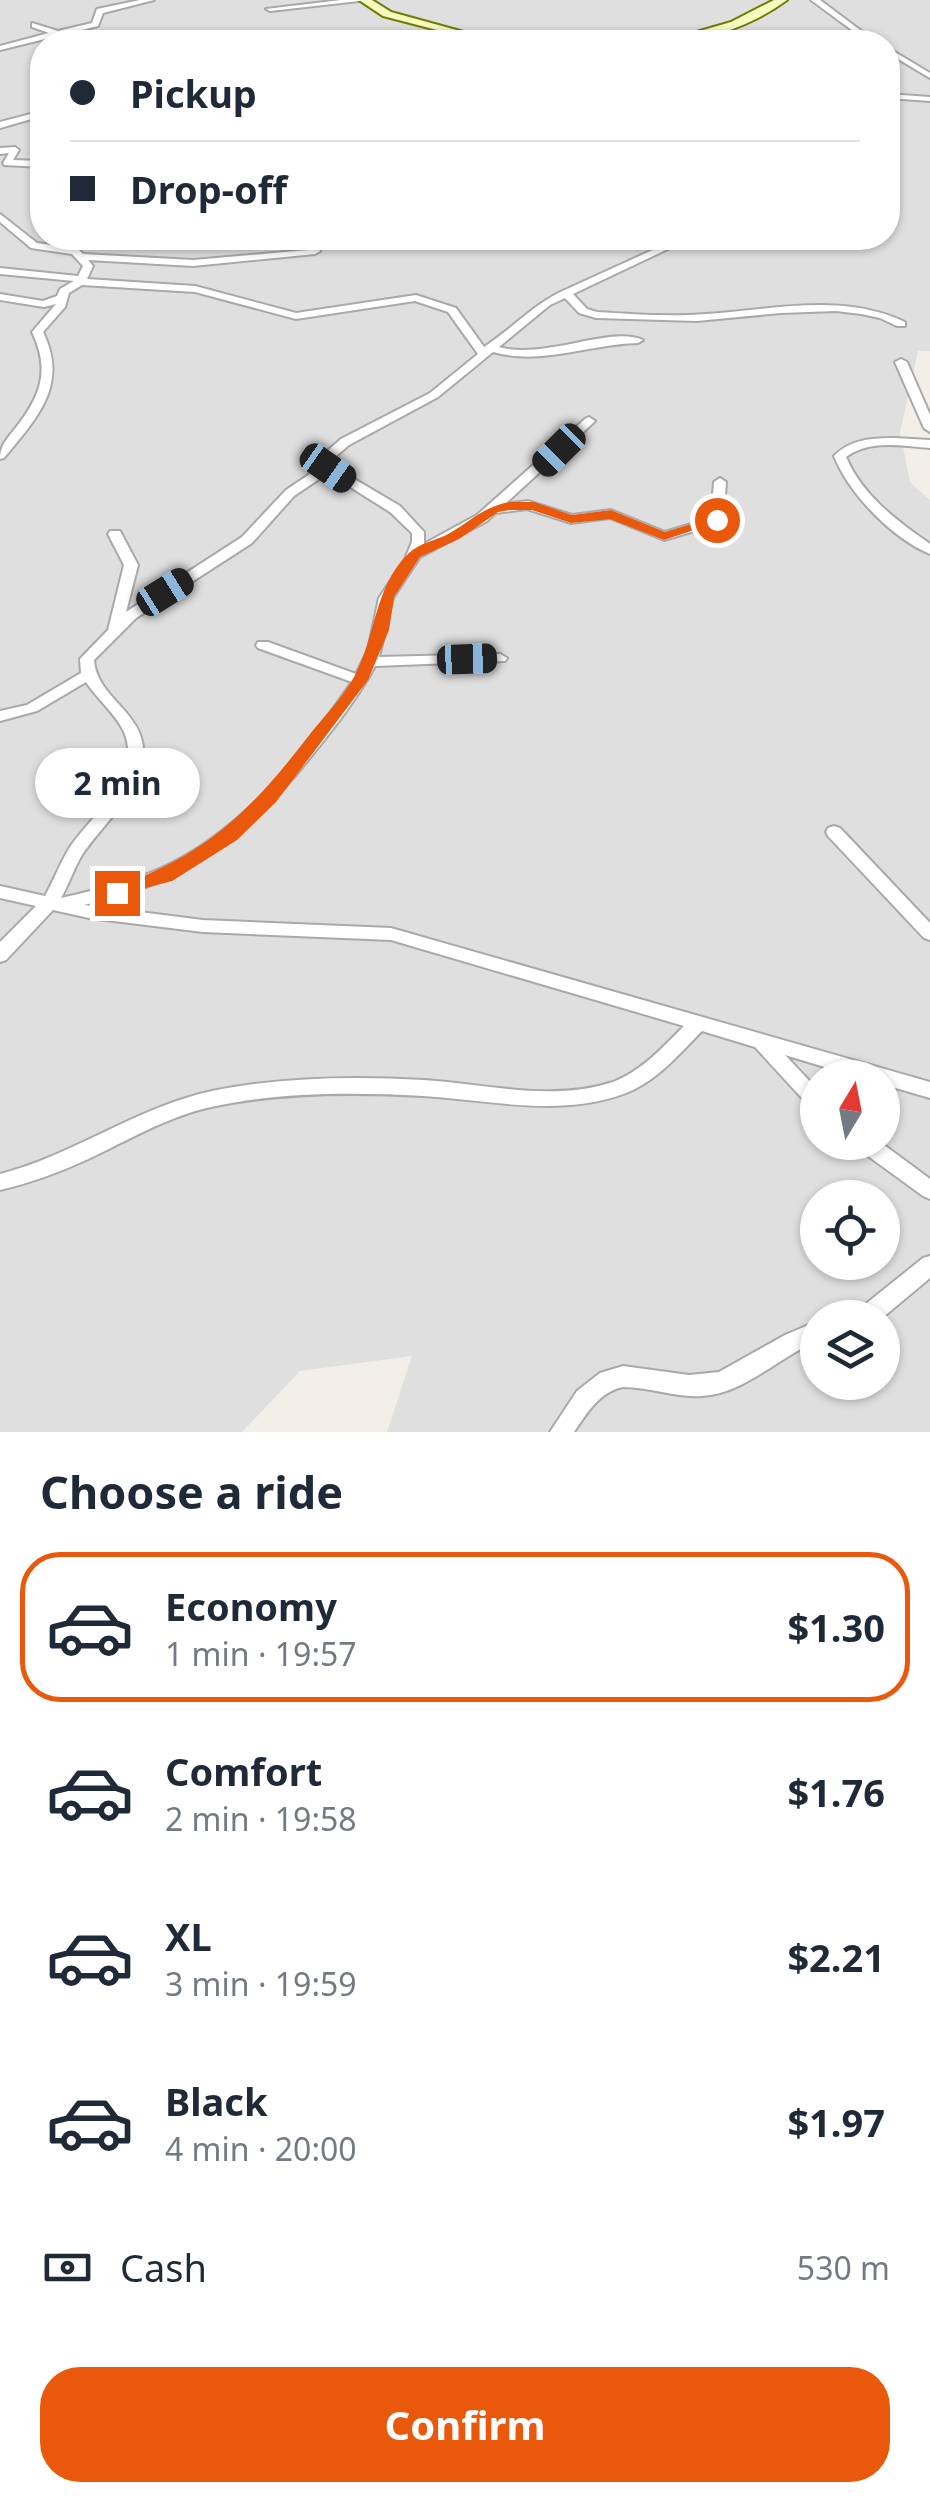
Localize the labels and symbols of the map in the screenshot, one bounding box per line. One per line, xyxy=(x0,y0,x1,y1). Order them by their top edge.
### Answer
car xyxy=(527,418,591,482)
car xyxy=(295,439,361,497)
route start xyxy=(695,498,740,543)
car xyxy=(132,563,198,621)
car xyxy=(436,643,498,675)
callout: 2 min xyxy=(34,748,200,818)
route end xyxy=(95,871,140,916)
north arrow xyxy=(800,1060,900,1160)

